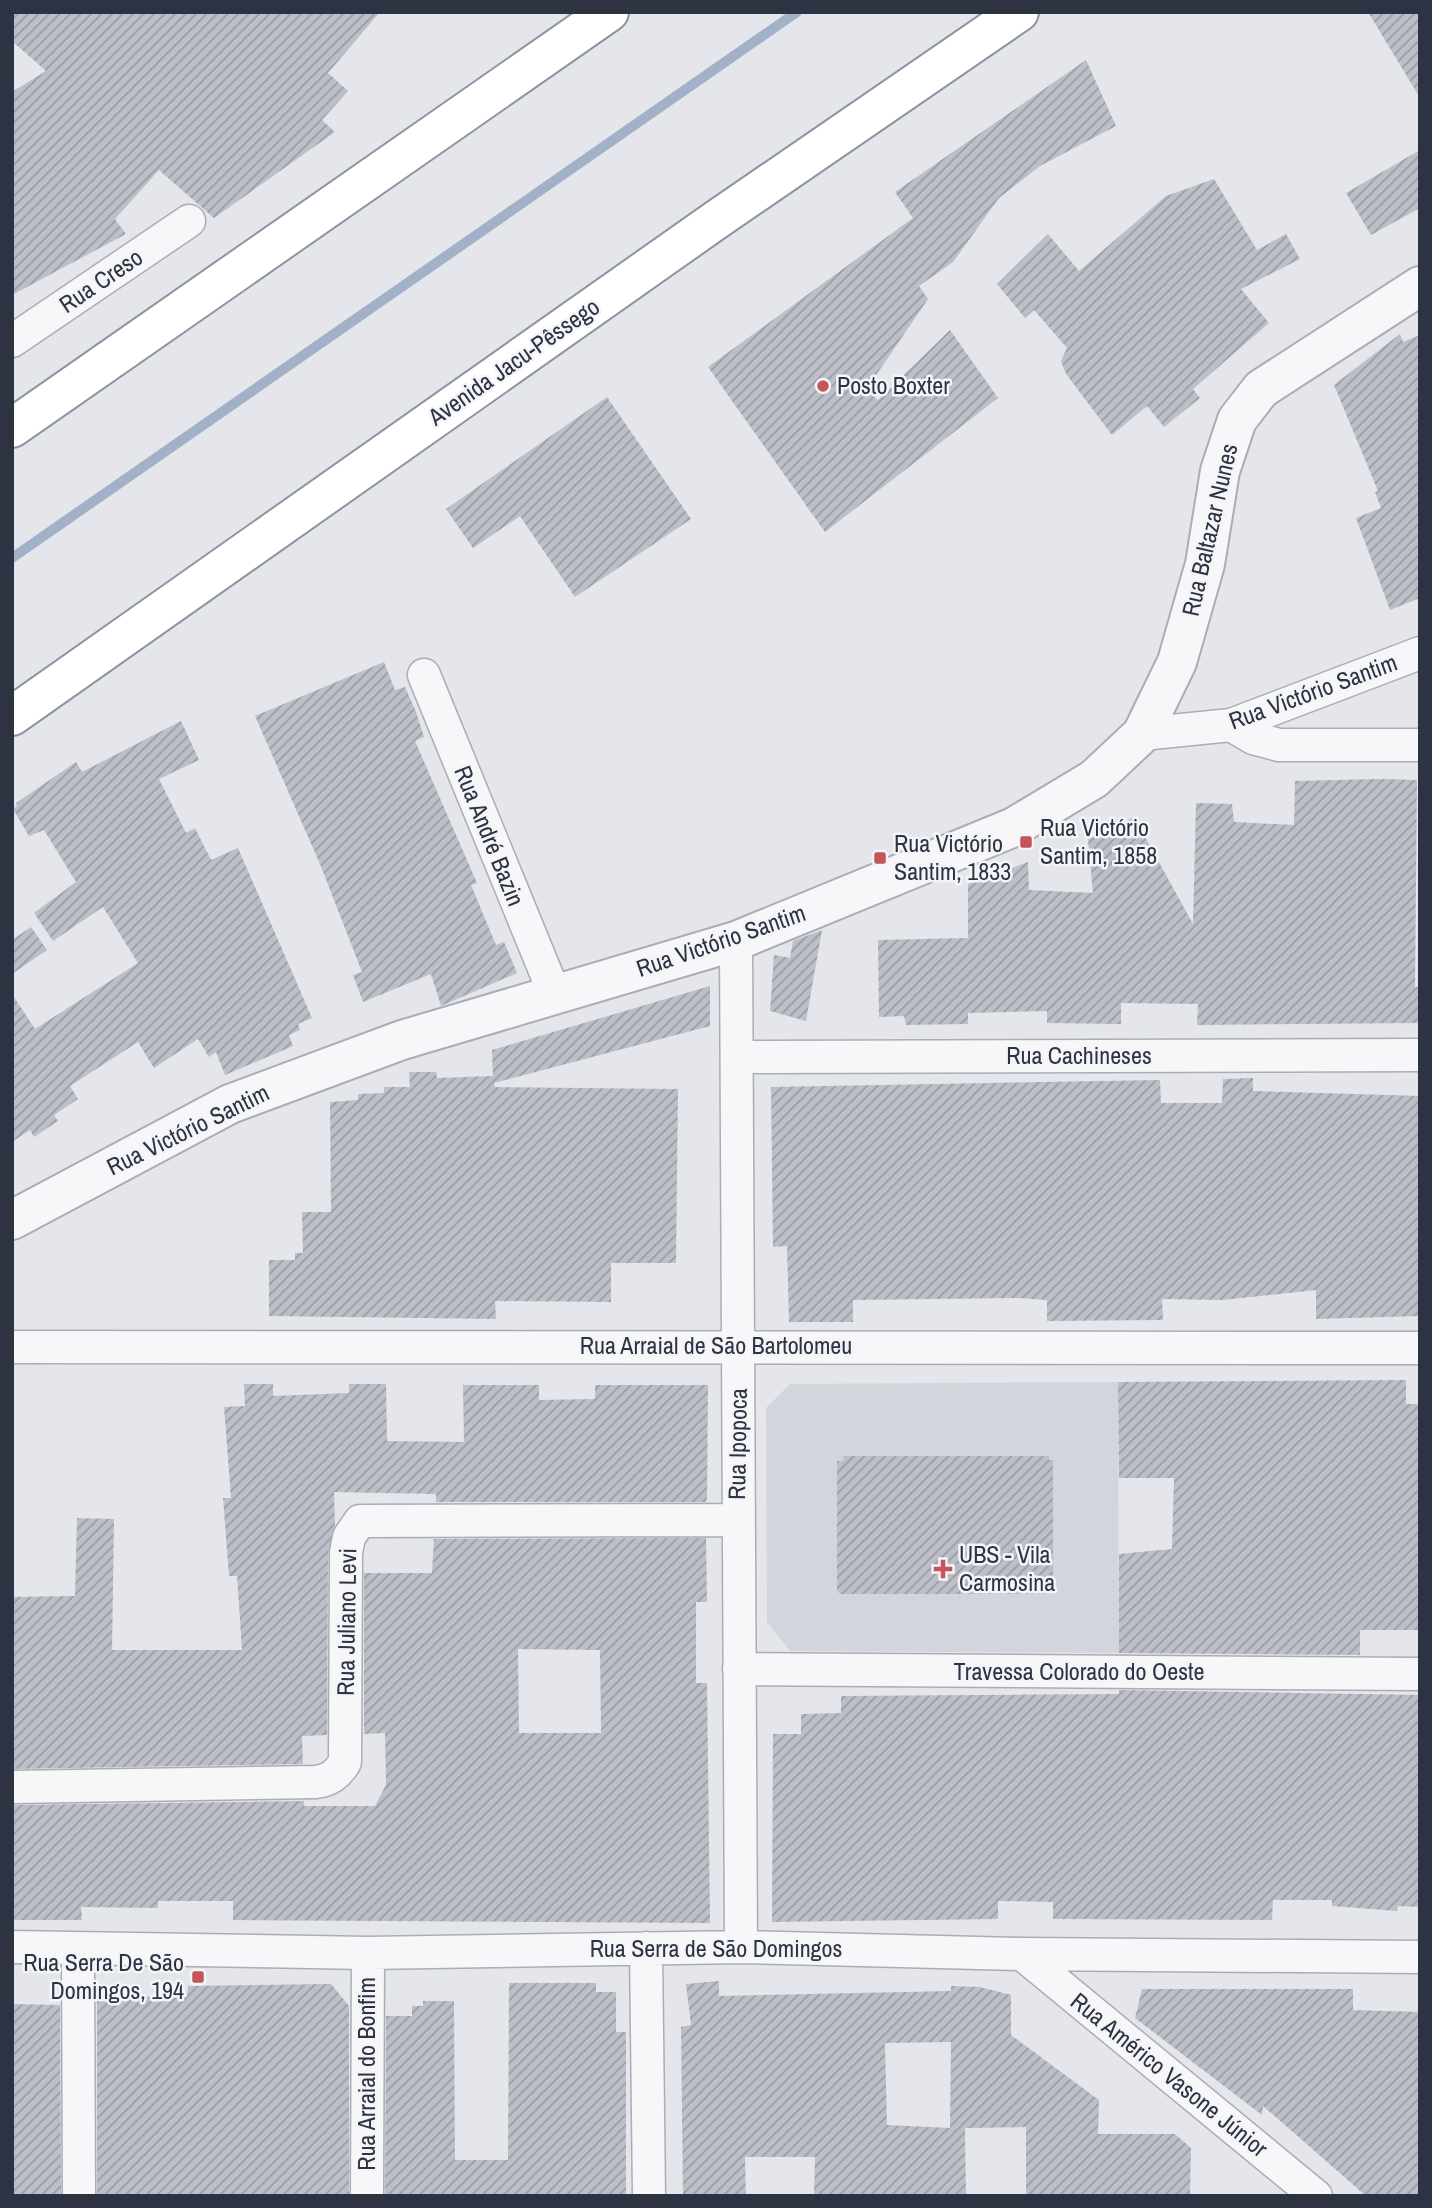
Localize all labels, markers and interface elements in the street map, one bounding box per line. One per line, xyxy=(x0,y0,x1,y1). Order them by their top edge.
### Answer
street label: Rua Creso xyxy=(53,241,148,320)
street label: Avenida Jacu-Pêssego xyxy=(421,290,605,433)
place label: Posto Boxter xyxy=(837,369,950,401)
marker: Posto Boxter xyxy=(815,378,831,394)
street label: Rua Baltazar Nunes xyxy=(1174,440,1244,619)
street label: Rua Victório Santim xyxy=(1224,646,1401,736)
street label: Rua André Bazin xyxy=(447,761,533,911)
place label: Rua Victório Santim, 1858 xyxy=(1040,811,1157,871)
place label: Rua Victório Santim, 1833 xyxy=(894,827,1011,887)
marker: Rua Victório Santim, 1858 xyxy=(1018,834,1034,850)
marker: Rua Victório Santim, 1833 xyxy=(872,850,888,866)
street label: Rua Victório Santim xyxy=(632,896,810,984)
street label: Rua Cachineses xyxy=(1006,1039,1152,1071)
street label: Rua Victório Santim xyxy=(101,1076,274,1182)
street label: Rua Arraial de São Bartolomeu xyxy=(580,1329,852,1361)
street label: Rua Ipopoca xyxy=(720,1388,754,1500)
place label: UBS - Vila Carmosina xyxy=(959,1538,1055,1598)
street label: Rua Juliano Levi xyxy=(329,1548,363,1696)
marker: UBS - Vila Carmosina xyxy=(933,1559,953,1579)
street label: Travessa Colorado do Oeste xyxy=(954,1655,1204,1687)
street label: Rua Serra de São Domingos xyxy=(590,1932,842,1964)
place label: Rua Serra De São Domingos, 194 xyxy=(23,1946,184,2006)
marker: Rua Serra De São Domingos, 194 xyxy=(190,1969,206,1985)
street label: Rua Arraial do Bonfim xyxy=(350,1977,382,2171)
street label: Rua Américo Vasone Júnior xyxy=(1064,1985,1275,2164)

